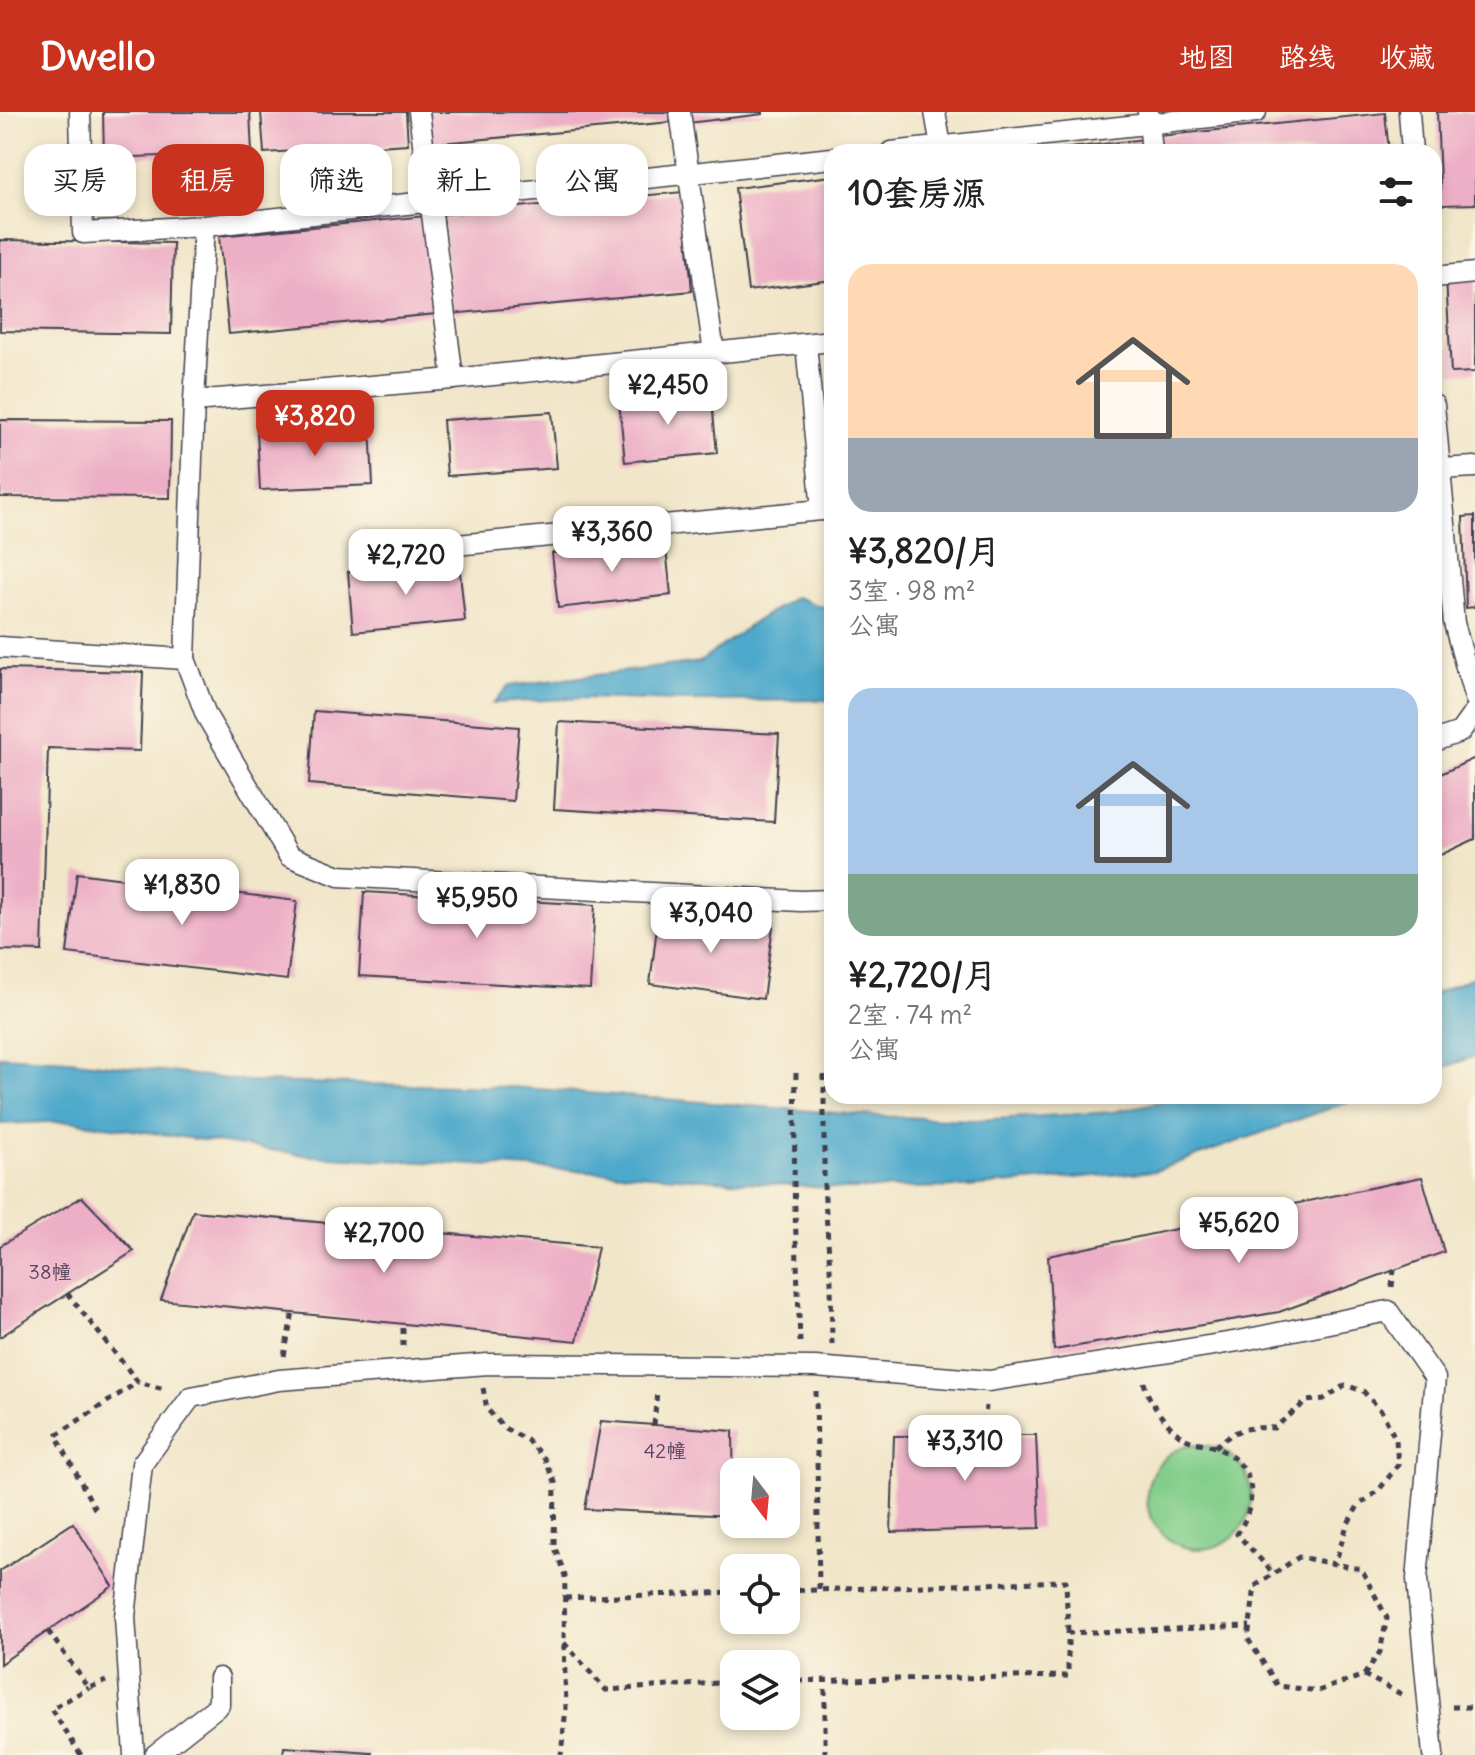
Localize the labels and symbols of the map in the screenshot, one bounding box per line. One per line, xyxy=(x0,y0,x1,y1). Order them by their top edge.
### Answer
pin: ¥2,450 xyxy=(603,359,733,427)
pin: ¥3,820 xyxy=(250,390,380,458)
pin: ¥3,360 xyxy=(547,506,677,574)
pin: ¥2,720 xyxy=(341,529,471,597)
pin: ¥1,830 xyxy=(117,859,247,927)
pin: ¥5,950 xyxy=(412,872,542,940)
pin: ¥3,040 xyxy=(646,887,776,955)
pin: ¥5,620 xyxy=(1174,1197,1304,1265)
pin: ¥2,700 xyxy=(319,1207,449,1275)
house number: 38幢 xyxy=(29,1259,71,1284)
pin: ¥3,310 xyxy=(900,1415,1030,1483)
house number: 42幢 xyxy=(644,1438,686,1463)
north arrow xyxy=(720,1458,800,1538)

